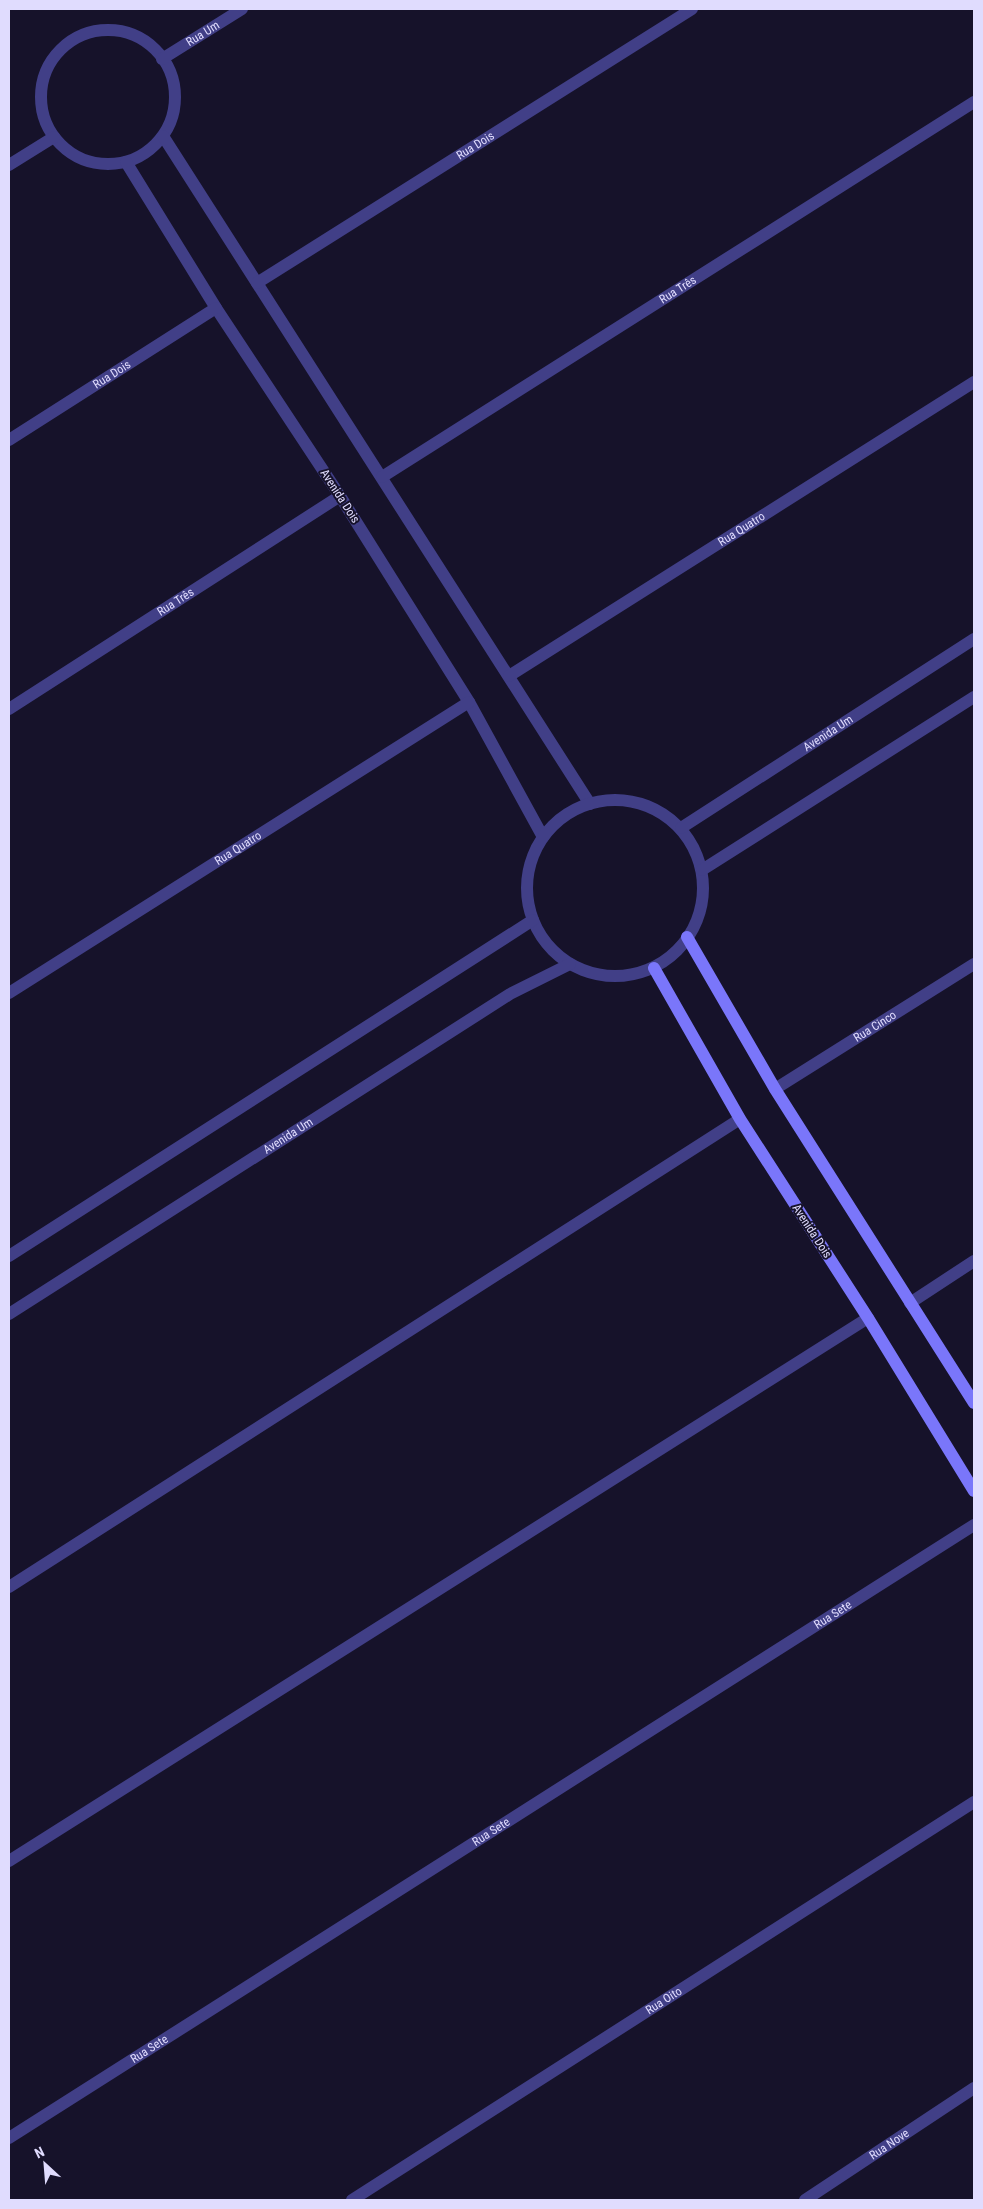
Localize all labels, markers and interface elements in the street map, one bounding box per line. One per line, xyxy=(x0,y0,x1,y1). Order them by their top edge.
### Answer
street label: Rua Um xyxy=(184,18,222,49)
street label: Rua Dois xyxy=(454,128,497,163)
street label: Rua Três xyxy=(657,273,699,307)
street label: Rua Dois xyxy=(90,357,133,392)
street label: Avenida Dois xyxy=(317,466,363,526)
street label: Rua Quatro xyxy=(715,509,767,549)
street label: Rua Três xyxy=(155,585,197,619)
street label: Avenida Um xyxy=(801,712,855,754)
street label: Rua Quatro xyxy=(212,828,264,868)
street label: Rua Cinco xyxy=(851,1008,899,1045)
street label: Avenida Um xyxy=(261,1115,315,1157)
street label: Avenida Dois xyxy=(789,1201,835,1261)
street label: Rua Sete xyxy=(811,1597,855,1632)
street label: Rua Sete xyxy=(470,1815,513,1849)
street label: Rua Oito xyxy=(643,1984,684,2017)
street label: Rua Sete xyxy=(128,2032,171,2066)
street label: Rua Nove xyxy=(867,2126,912,2162)
north arrow xyxy=(20,2139,70,2189)
text: N xyxy=(32,2143,47,2161)

